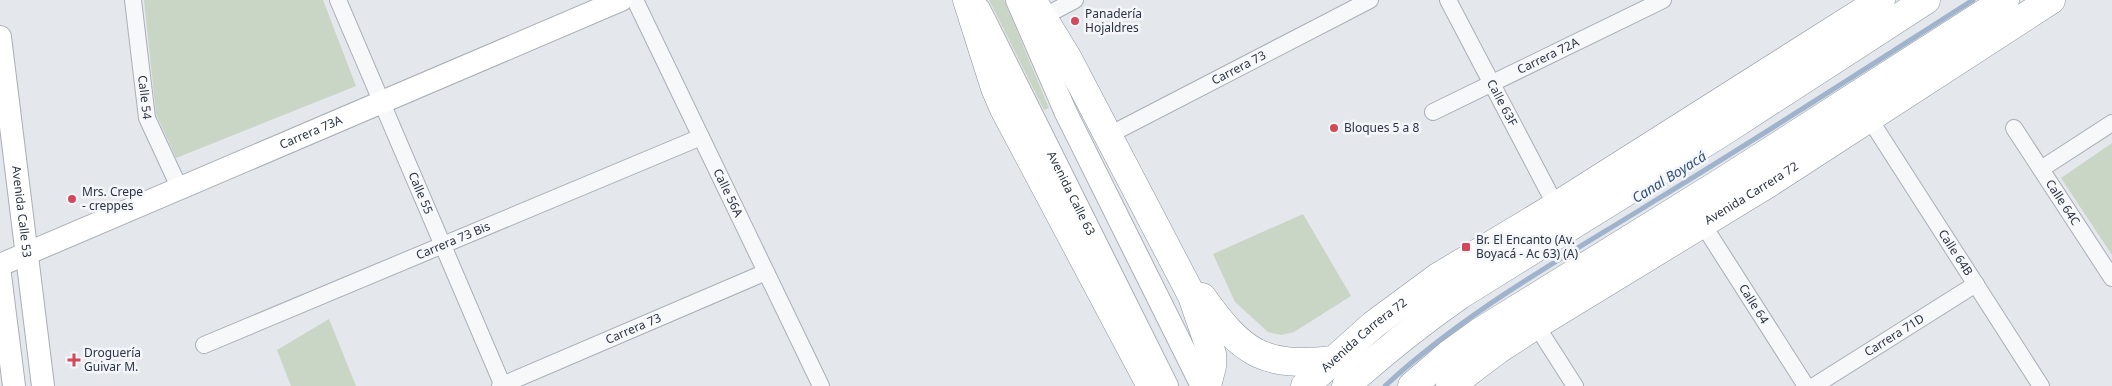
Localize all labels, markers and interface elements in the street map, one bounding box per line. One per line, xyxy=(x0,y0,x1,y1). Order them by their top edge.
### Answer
place label: Panadería Hojaldres xyxy=(1085,5,1142,36)
marker: Panadería Hojaldres xyxy=(1069,15,1081,27)
street label: Carrera 72A xyxy=(1514,33,1582,78)
street label: Carrera 73 xyxy=(1208,46,1269,89)
street label: Calle 54 xyxy=(134,74,156,120)
street label: Calle 63F xyxy=(1483,76,1522,129)
street label: Carrera 73A xyxy=(277,111,345,153)
place label: Bloques 5 a 8 xyxy=(1344,119,1419,136)
marker: Bloques 5 a 8 xyxy=(1328,122,1340,134)
water label: Canal Boyacá xyxy=(1628,146,1710,207)
street label: Avenida Calle 63 xyxy=(1043,148,1100,238)
street label: Avenida Carrera 72 xyxy=(1701,157,1801,228)
street label: Avenida Calle 53 xyxy=(8,165,36,259)
street label: Calle 56A xyxy=(709,166,747,220)
street label: Calle 55 xyxy=(404,169,438,217)
street label: Calle 64C xyxy=(2042,176,2085,229)
place label: Mrs. Crepe - creppes xyxy=(82,183,143,214)
marker: Mrs. Crepe - creppes xyxy=(66,193,78,205)
street label: Carrera 73 Bis xyxy=(413,217,493,263)
street label: Calle 64B xyxy=(1935,226,1977,279)
place label: Br. El Encanto (Av. Boyacá - Ac 63) (A) xyxy=(1476,231,1579,262)
marker: Br. El Encanto (Av. Boyacá - Ac 63) (A) xyxy=(1460,241,1472,253)
street label: Calle 64 xyxy=(1735,280,1773,327)
street label: Avenida Carrera 72 xyxy=(1317,294,1410,376)
street label: Carrera 73 xyxy=(603,309,664,348)
street label: Carrera 71D xyxy=(1861,310,1928,360)
place label: Droguería Guivar M. xyxy=(84,344,141,375)
marker: Droguería Guivar M. xyxy=(68,354,80,366)

